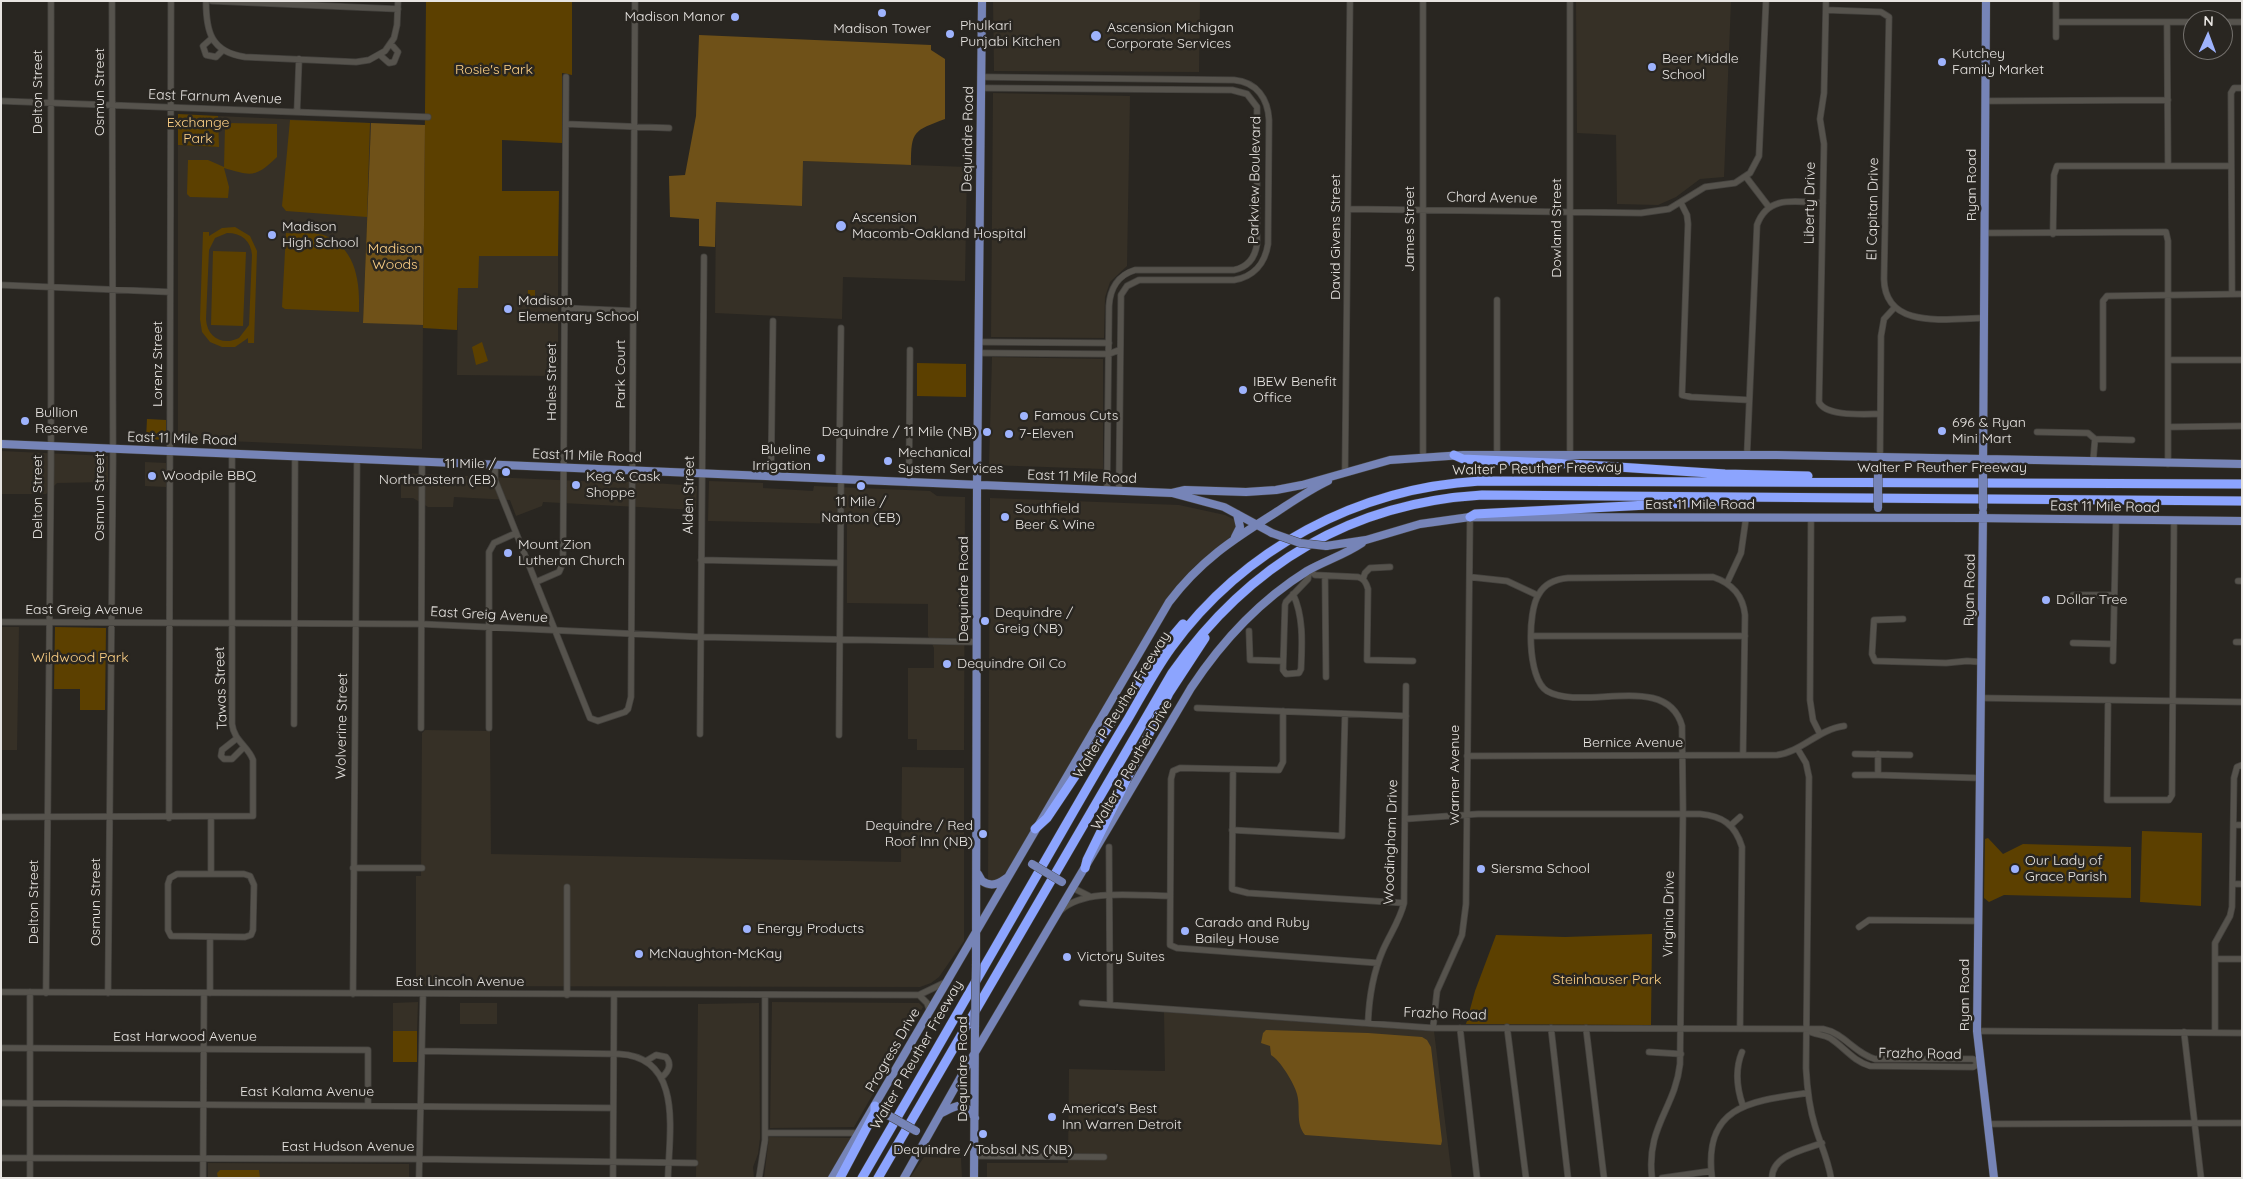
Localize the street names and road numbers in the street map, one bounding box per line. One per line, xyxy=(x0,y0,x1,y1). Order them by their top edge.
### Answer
street label: Osmun Street xyxy=(92,48,108,136)
street label: Delton Street xyxy=(30,50,46,134)
street label: East Farnum Avenue xyxy=(148,86,282,108)
street label: Dequindre Road xyxy=(959,86,977,192)
street label: Parkview Boulevard xyxy=(1245,116,1265,244)
street label: Ryan Road xyxy=(1964,149,1980,221)
street label: El Capitan Drive xyxy=(1864,157,1882,261)
street label: Liberty Drive xyxy=(1801,162,1819,244)
street label: David Givens Street xyxy=(1328,174,1344,300)
street label: Dowland Street xyxy=(1549,178,1565,278)
street label: James Street xyxy=(1402,186,1418,272)
street label: Chard Avenue xyxy=(1446,189,1538,207)
street label: Lorenz Street xyxy=(150,321,166,407)
street label: Park Court xyxy=(613,339,629,409)
street label: Hales Street xyxy=(544,343,560,421)
street label: East 11 Mile Road xyxy=(127,429,237,449)
street label: East 11 Mile Road xyxy=(532,446,642,466)
street label: Osmun Street xyxy=(92,453,108,541)
street label: Delton Street xyxy=(30,455,46,539)
street label: Alden Street xyxy=(680,456,698,534)
street label: Walter P Reuther Freeway xyxy=(1452,459,1622,479)
street label: Walter P Reuther Freeway xyxy=(1857,460,2027,476)
street label: East 11 Mile Road xyxy=(1027,467,1137,487)
street label: East 11 Mile Road xyxy=(1645,497,1755,513)
street label: East 11 Mile Road xyxy=(2050,498,2160,516)
street label: Dequindre Road xyxy=(956,536,972,642)
street label: Ryan Road xyxy=(1961,554,1979,626)
street label: East Greig Avenue xyxy=(25,602,143,618)
street label: East Greig Avenue xyxy=(430,604,548,626)
street label: Walter P Reuther Freeway xyxy=(1070,629,1174,781)
street label: Tawas Street xyxy=(211,646,231,730)
street label: Wolverine Street xyxy=(333,673,351,779)
street label: Walter P Reuther Drive xyxy=(1088,697,1176,833)
street label: Warner Avenue xyxy=(1447,725,1463,825)
street label: Bernice Avenue xyxy=(1583,735,1683,751)
street label: Woodingham Drive xyxy=(1380,779,1402,905)
street label: Osmun Street xyxy=(88,858,104,946)
street label: Delton Street xyxy=(26,860,42,944)
street label: Virginia Drive xyxy=(1660,871,1678,957)
street label: Ryan Road xyxy=(1957,959,1973,1031)
street label: East Lincoln Avenue xyxy=(396,974,524,990)
street label: Walter P Reuther Freeway xyxy=(867,977,967,1133)
street label: Frazho Road xyxy=(1403,1004,1487,1024)
street label: Progress Drive xyxy=(862,1005,924,1095)
street label: Dequindre Road xyxy=(955,1016,971,1122)
street label: East Harwood Avenue xyxy=(113,1029,257,1045)
street label: Frazho Road xyxy=(1878,1045,1962,1063)
street label: East Kalama Avenue xyxy=(240,1084,374,1100)
street label: East Hudson Avenue xyxy=(282,1139,414,1155)

